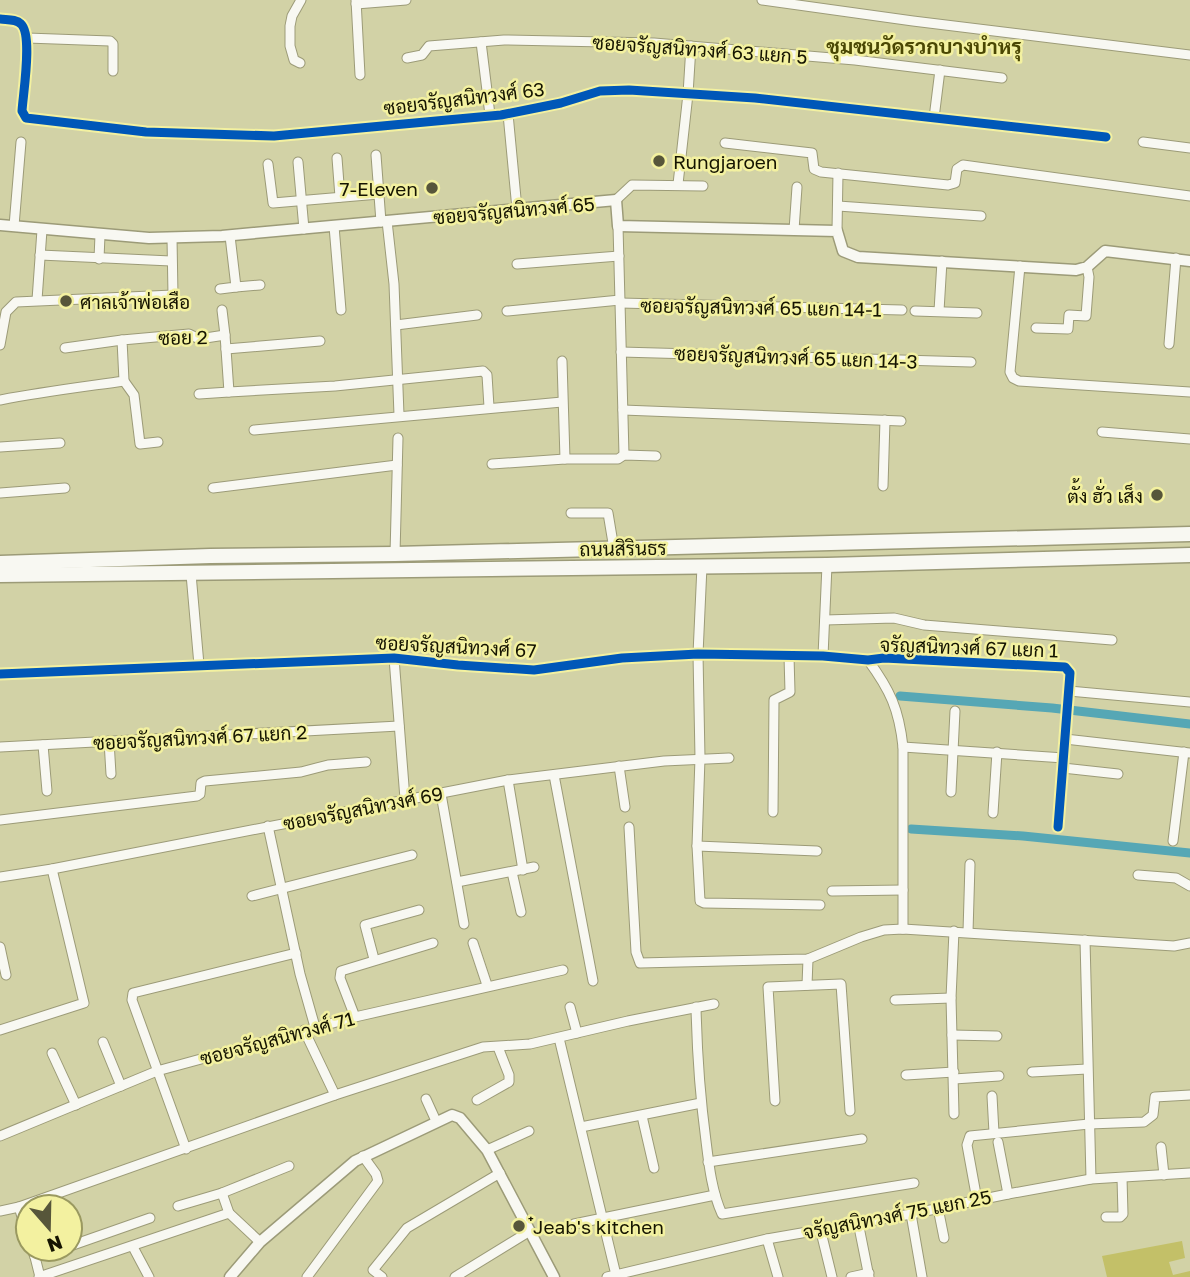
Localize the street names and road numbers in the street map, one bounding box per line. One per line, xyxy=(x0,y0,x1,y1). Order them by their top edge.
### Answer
street label: ซอยจรัญสนิทวงศ์ 63 แยก 5 xyxy=(592,30,808,69)
street label: ซอยจรัญสนิทวงศ์ 63 xyxy=(382,77,546,120)
street label: ซอยจรัญสนิทวงศ์ 65 xyxy=(432,191,596,230)
street label: ซอยจรัญสนิทวงศ์ 65 แยก 14-1 xyxy=(640,293,882,322)
street label: ซอย 2 xyxy=(158,325,208,349)
street label: ซอยจรัญสนิทวงศ์ 65 แยก 14-3 xyxy=(674,341,918,374)
street label: ถนนสิรินธร xyxy=(579,536,667,560)
street label: ซอยจรัญสนิทวงศ์ 67 xyxy=(375,630,537,663)
street label: จรัญสนิทวงศ์ 67 แยก 1 xyxy=(879,632,1059,663)
street label: ซอยจรัญสนิทวงศ์ 67 แยก 2 xyxy=(92,720,308,755)
street label: ซอยจรัญสนิทวงศ์ 69 xyxy=(281,781,445,836)
street label: ซอยจรัญสนิทวงศ์ 71 xyxy=(197,1006,357,1071)
street label: จรัญสนิทวงศ์ 75 แยก 25 xyxy=(801,1184,993,1245)

